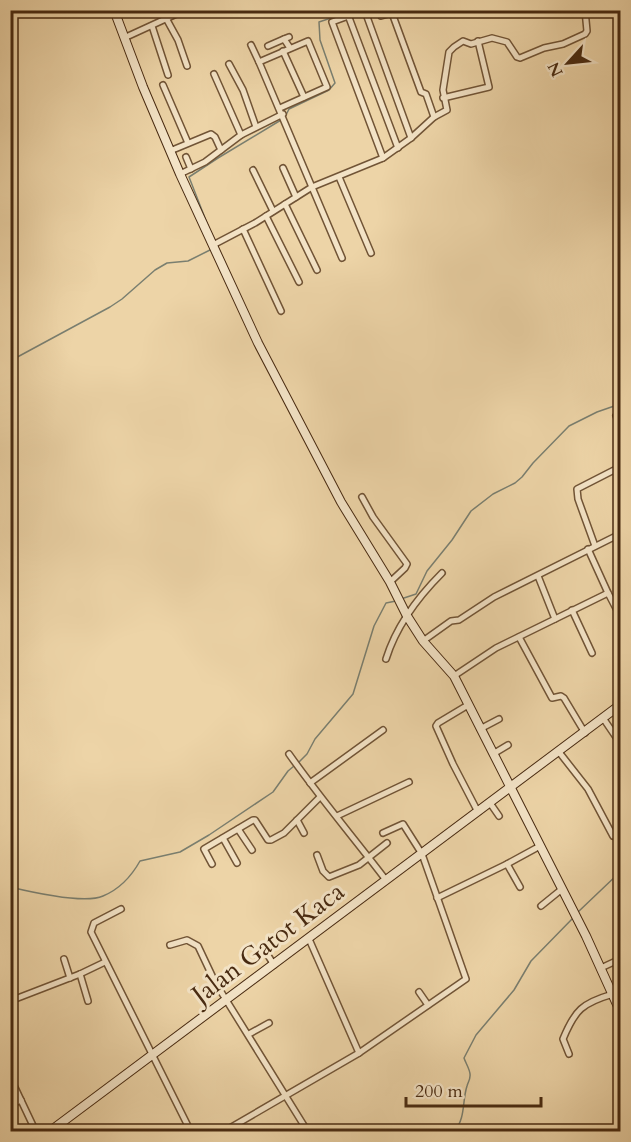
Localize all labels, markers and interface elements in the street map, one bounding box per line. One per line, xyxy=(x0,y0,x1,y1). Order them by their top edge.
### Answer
north arrow xyxy=(538,33,598,93)
text: N xyxy=(543,58,568,81)
street label: Jalan Gatot Kaca xyxy=(181,874,351,1014)
scale bar xyxy=(406,1070,541,1108)
text: 200 m xyxy=(415,1079,463,1104)

